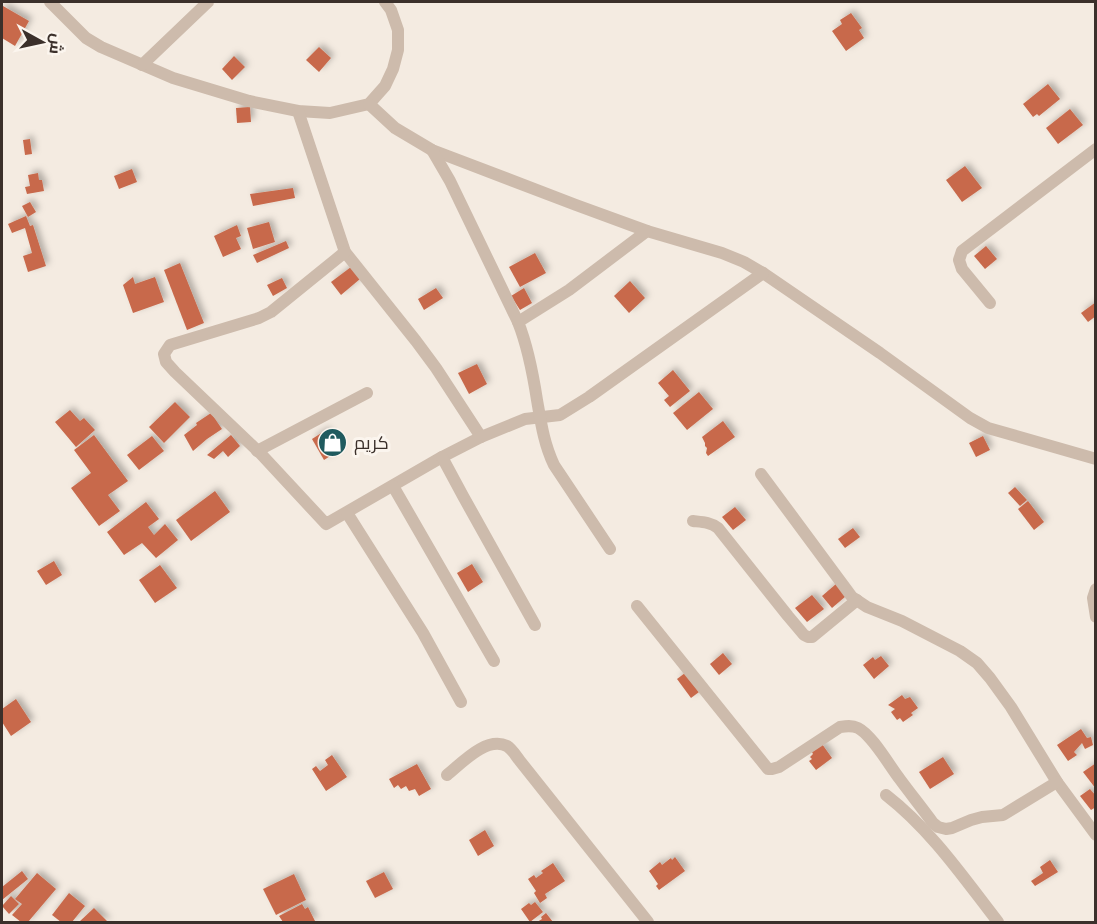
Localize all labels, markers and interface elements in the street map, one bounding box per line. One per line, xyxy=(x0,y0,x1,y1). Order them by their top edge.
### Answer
north arrow xyxy=(12,12,72,72)
text: ش xyxy=(46,33,68,56)
shop icon: كريم xyxy=(317,427,349,459)
place label: كريم xyxy=(354,431,389,455)

